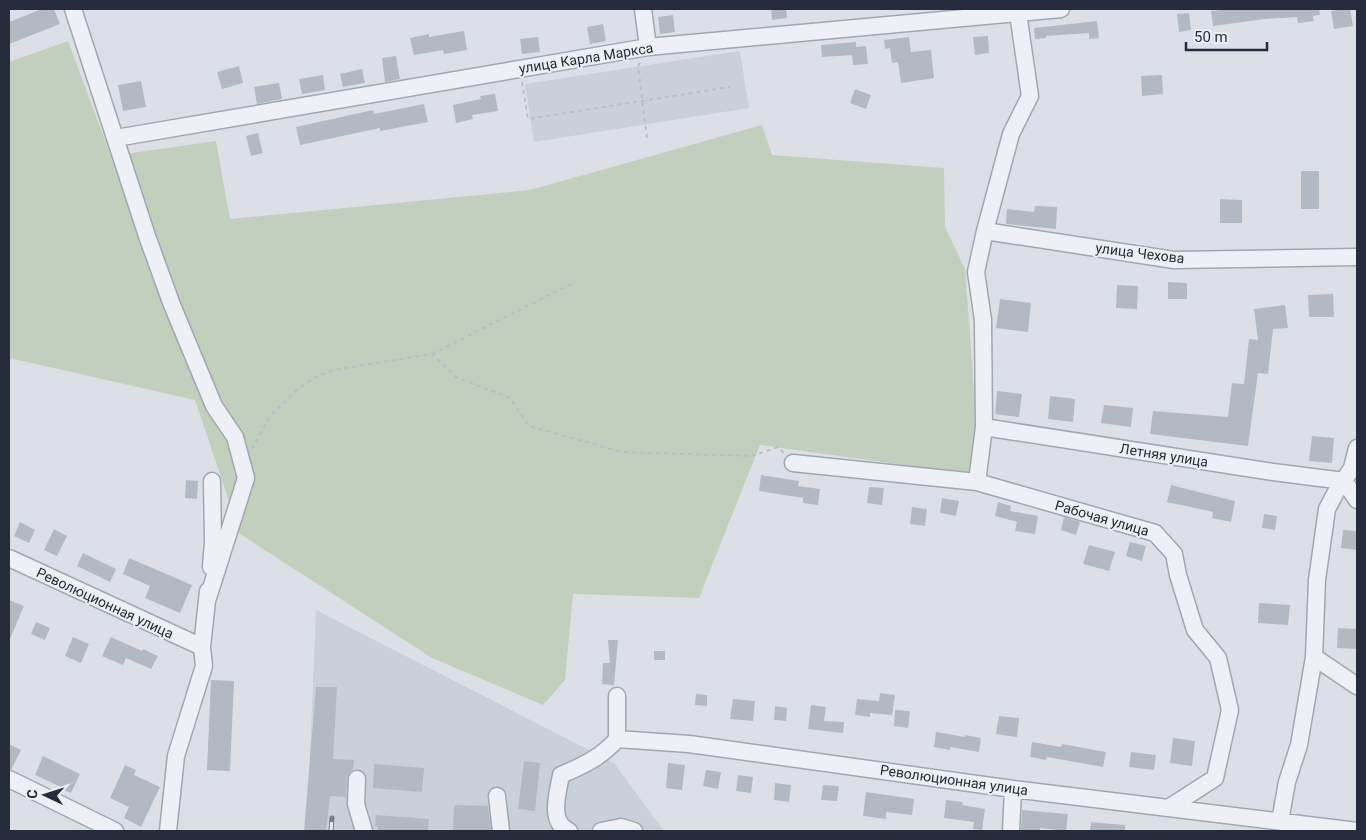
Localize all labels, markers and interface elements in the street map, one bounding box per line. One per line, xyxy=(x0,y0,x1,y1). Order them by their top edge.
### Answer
scale bar xyxy=(1186,20,1267,52)
text: 50 m xyxy=(1194,28,1228,46)
street label: улица Карла Маркса xyxy=(518,39,654,77)
street label: улица Чехова xyxy=(1095,240,1185,266)
street label: Летняя улица xyxy=(1119,440,1209,470)
street label: Рабочая улица xyxy=(1053,497,1151,539)
street label: Революционная улица xyxy=(34,564,176,642)
street label: Революционная улица xyxy=(879,762,1029,798)
north arrow xyxy=(20,770,70,820)
text: С xyxy=(24,789,40,799)

